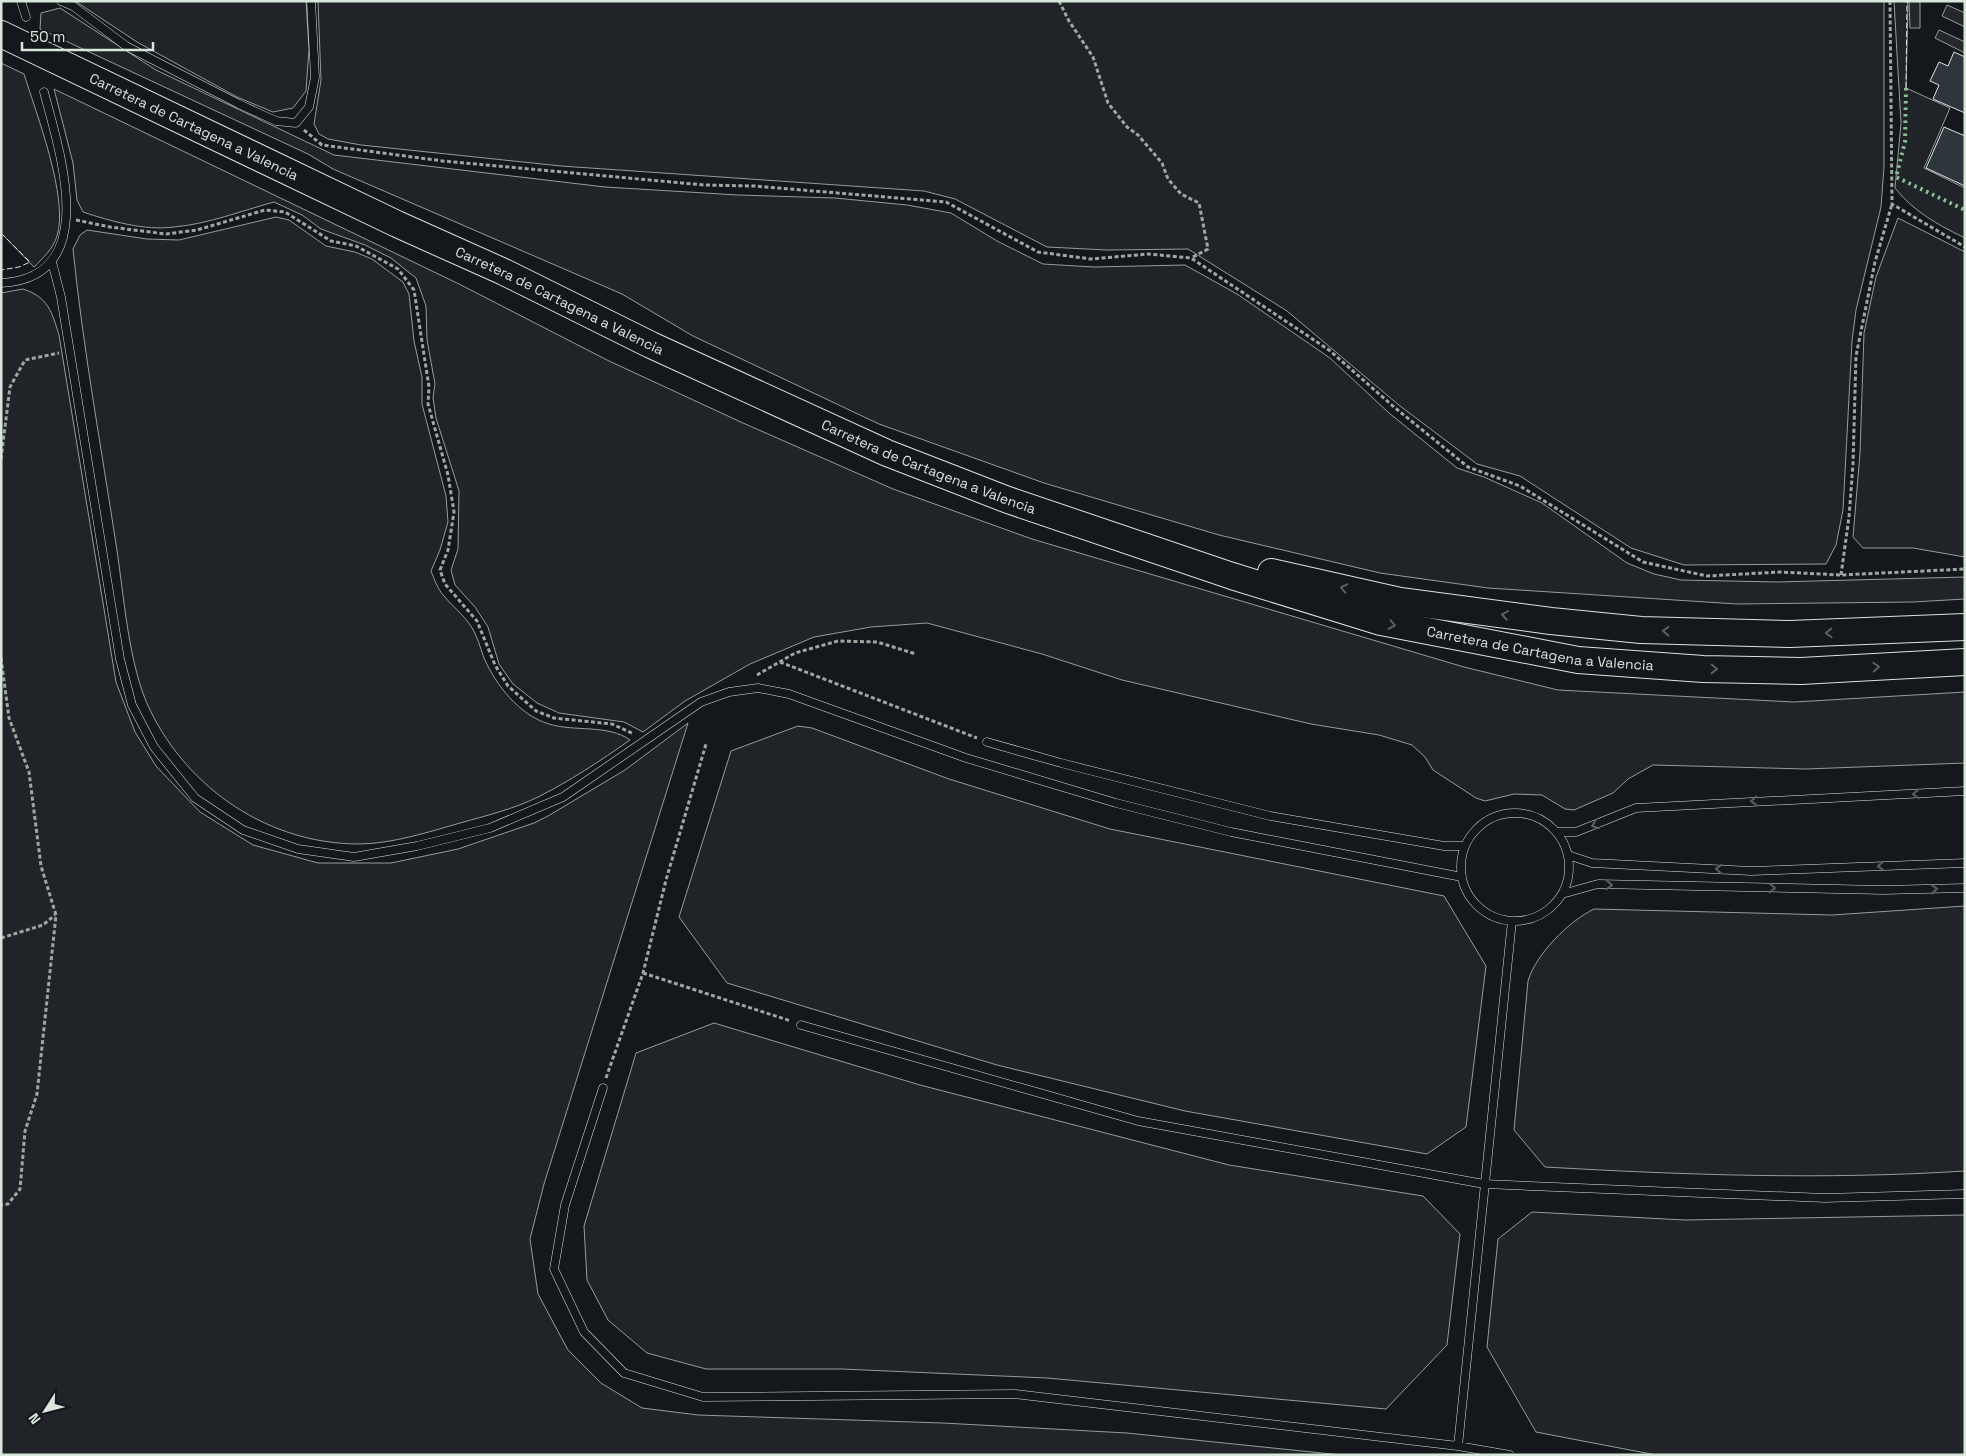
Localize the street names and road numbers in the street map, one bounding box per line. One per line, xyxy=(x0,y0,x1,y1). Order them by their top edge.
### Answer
street label: Carretera de Cartagena a Valencia xyxy=(87,69,301,184)
street label: Carretera de Cartagena a Valencia xyxy=(453,242,667,359)
street label: Carretera de Cartagena a Valencia xyxy=(819,415,1038,518)
street label: Carretera de Cartagena a Valencia xyxy=(1425,622,1654,674)

